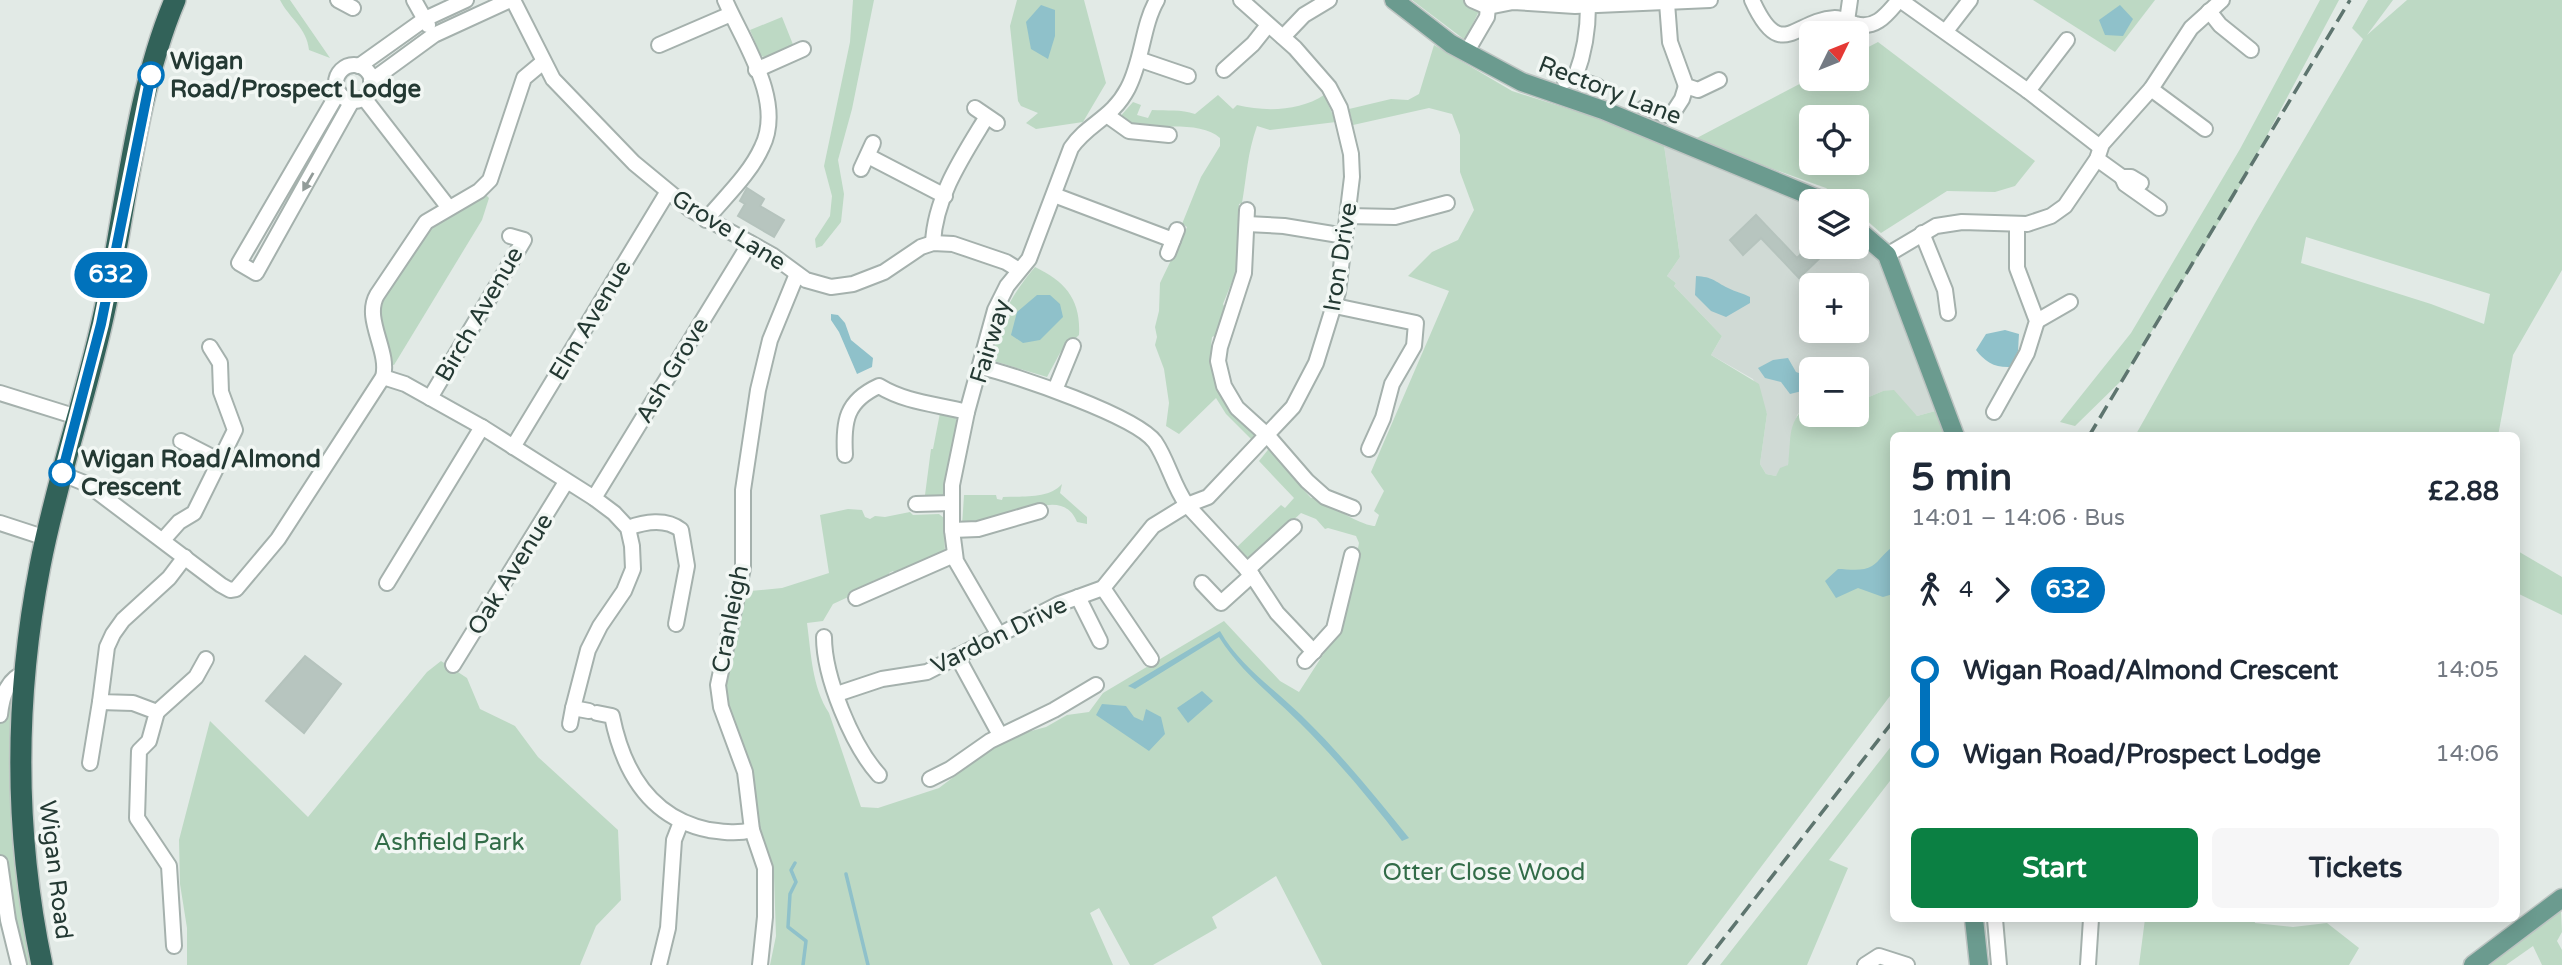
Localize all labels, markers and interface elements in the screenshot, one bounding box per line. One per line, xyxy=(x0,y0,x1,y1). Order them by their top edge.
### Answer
north arrow xyxy=(1799,21,1869,91)
map controls xyxy=(1799,21,1869,427)
place label: Wigan Road/Prospect Lodge xyxy=(170,47,421,104)
street label: Rectory Lane xyxy=(1534,50,1685,131)
marker: Wigan Road/Prospect Lodge xyxy=(138,62,164,88)
button: locate xyxy=(1799,105,1869,175)
one-way arrow xyxy=(302,173,314,192)
street label: Grove Lane xyxy=(666,184,791,277)
button: layers xyxy=(1799,189,1869,259)
street label: Iron Drive xyxy=(1318,200,1363,314)
street label: Birch Avenue xyxy=(429,242,530,387)
line badge: 632 xyxy=(71,252,151,298)
street label: Elm Avenue xyxy=(543,255,638,386)
text: 632 xyxy=(88,260,134,289)
button: + xyxy=(1799,273,1869,343)
street label: Fairway xyxy=(964,295,1017,387)
street label: Ash Grove xyxy=(630,312,715,428)
button: − xyxy=(1799,357,1869,427)
place label: Wigan Road/Almond Crescent xyxy=(81,445,321,502)
text: 5 min xyxy=(1911,455,2012,501)
marker: Wigan Road/Almond Crescent xyxy=(49,460,75,486)
text: £2.88 xyxy=(2428,476,2499,507)
text: 14:01 – 14:06 · Bus xyxy=(1911,504,2125,532)
street label: Oak Avenue xyxy=(462,508,559,640)
street label: Cranleigh xyxy=(706,563,755,675)
icon: walk xyxy=(1911,571,1949,609)
icon: forward xyxy=(1983,571,2021,609)
text: 632 xyxy=(2045,575,2091,604)
text: 4 xyxy=(1959,576,1973,604)
street label: Vardon Drive xyxy=(927,590,1072,681)
text: Wigan Road/Almond Crescent xyxy=(1963,655,2338,686)
text: 14:05 xyxy=(2435,656,2499,684)
text: Wigan Road/Prospect Lodge xyxy=(1963,739,2321,770)
text: 14:06 xyxy=(2435,740,2499,768)
street label: Wigan Road xyxy=(33,799,78,941)
park label: Ashfield Park xyxy=(373,828,525,857)
button: Start xyxy=(1911,828,2198,908)
button: Tickets xyxy=(2212,828,2499,908)
park label: Otter Close Wood xyxy=(1383,858,1585,887)

